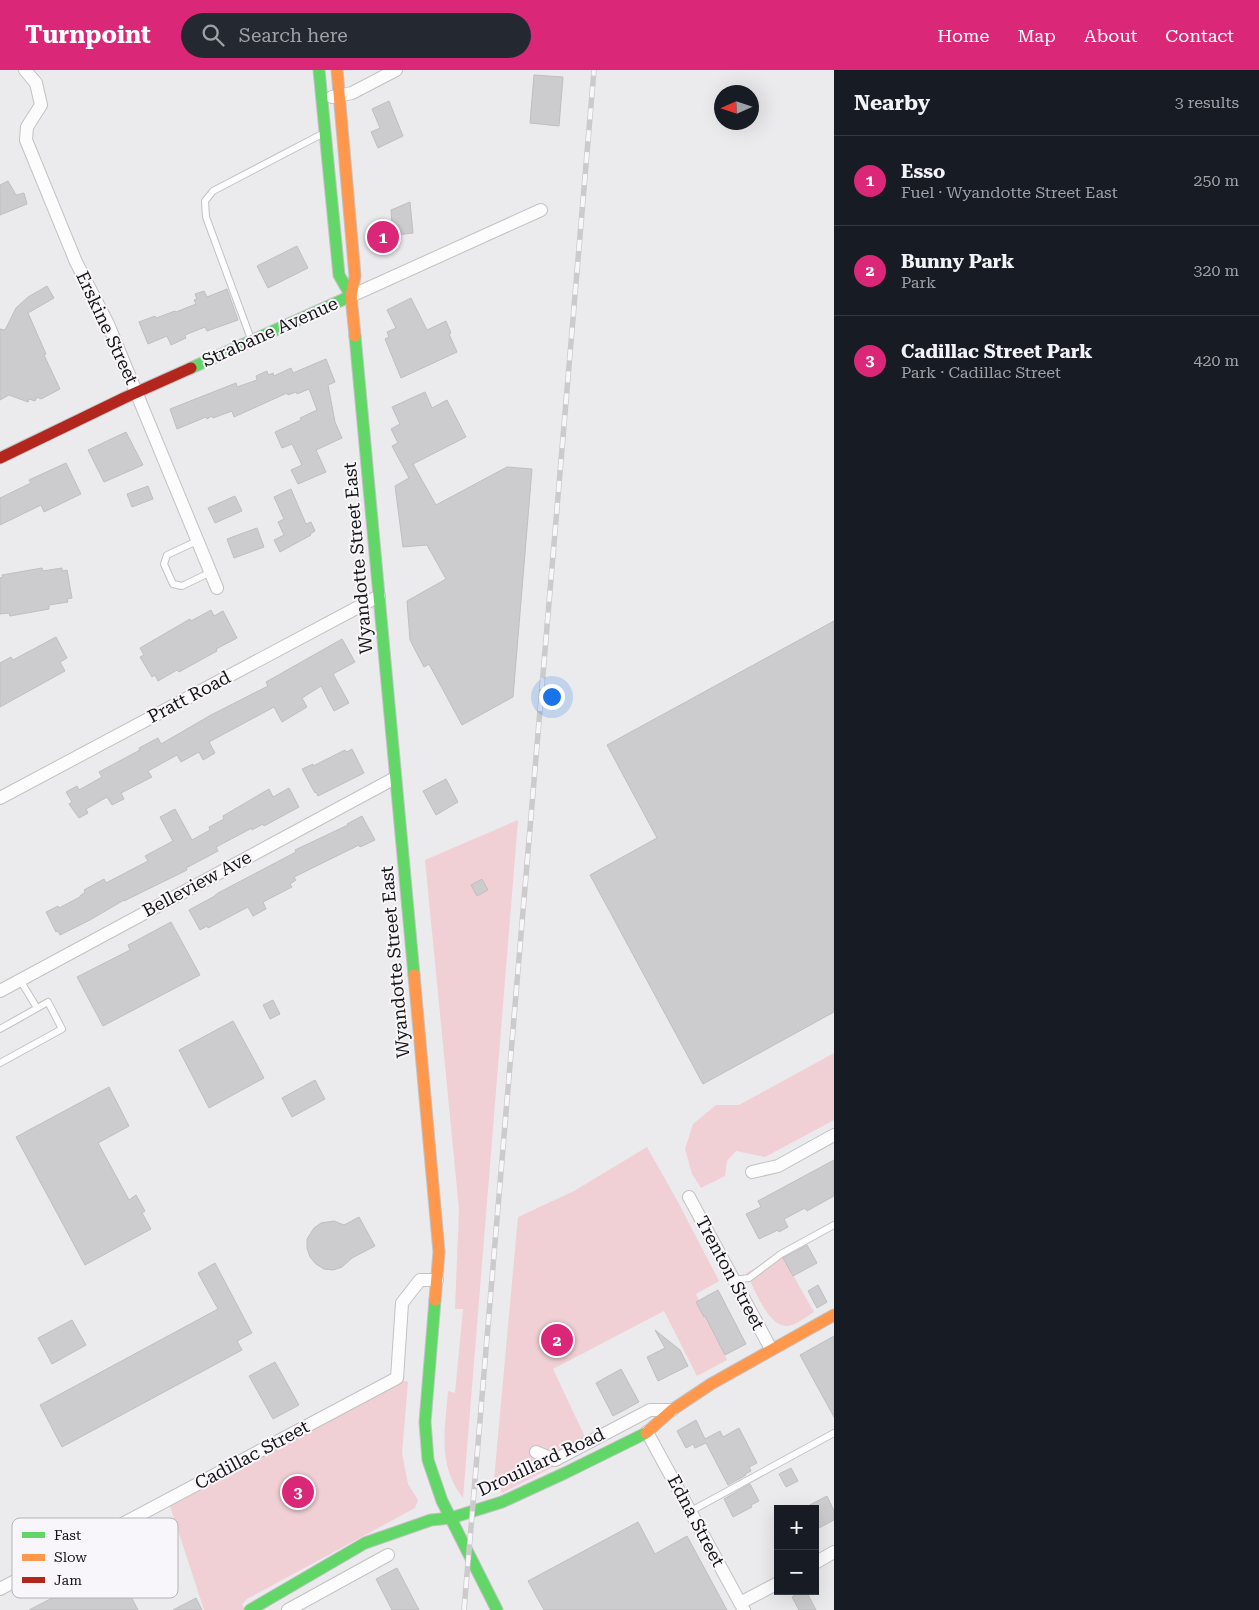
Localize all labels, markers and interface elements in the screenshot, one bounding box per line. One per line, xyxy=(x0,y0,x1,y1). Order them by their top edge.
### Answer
search box xyxy=(181,13,531,58)
text: Turnpoint xyxy=(25,21,151,49)
icon: search xyxy=(199,21,227,49)
text: Search here xyxy=(239,24,348,47)
text: Home xyxy=(937,25,989,46)
text: Map xyxy=(1017,25,1056,46)
text: About xyxy=(1084,25,1137,46)
text: Contact xyxy=(1165,25,1234,46)
north arrow xyxy=(714,85,759,130)
text: Nearby xyxy=(854,91,930,115)
text: 3 results xyxy=(1175,93,1239,112)
text: Esso xyxy=(901,160,945,183)
text: 1 xyxy=(866,171,874,190)
text: 250 m xyxy=(1193,171,1239,190)
text: Fuel · Wyandotte Street East xyxy=(901,183,1118,202)
pin: 1 xyxy=(367,218,399,256)
text: Bunny Park xyxy=(901,250,1014,273)
text: 2 xyxy=(866,261,874,280)
text: 320 m xyxy=(1193,261,1239,280)
street label: Erskine Street xyxy=(72,268,143,388)
text: Park xyxy=(901,273,936,292)
street label: Strabane Avenue xyxy=(199,292,341,371)
text: Cadillac Street Park xyxy=(901,340,1092,363)
text: 3 xyxy=(866,351,874,370)
text: 420 m xyxy=(1193,351,1239,370)
text: Park · Cadillac Street xyxy=(901,363,1061,382)
street label: Wyandotte Street East xyxy=(339,461,376,655)
street label: Pratt Road xyxy=(144,666,234,727)
your location xyxy=(539,684,565,710)
street label: Belleview Ave xyxy=(139,846,255,921)
street label: Wyandotte Street East xyxy=(376,865,413,1059)
street label: Trenton Street xyxy=(692,1212,769,1334)
pin: 2 xyxy=(541,1321,573,1359)
street label: Cadillac Street xyxy=(191,1415,313,1494)
street label: Drouillard Road xyxy=(474,1423,608,1500)
street label: Edna Street xyxy=(664,1471,729,1570)
pin: 3 xyxy=(282,1473,314,1511)
map controls xyxy=(774,1505,819,1595)
button: + xyxy=(774,1505,819,1550)
legend xyxy=(12,1518,178,1598)
text: Fast xyxy=(54,1527,81,1543)
text: Slow xyxy=(54,1549,87,1565)
button: − xyxy=(774,1550,819,1595)
text: Jam xyxy=(54,1572,82,1588)

